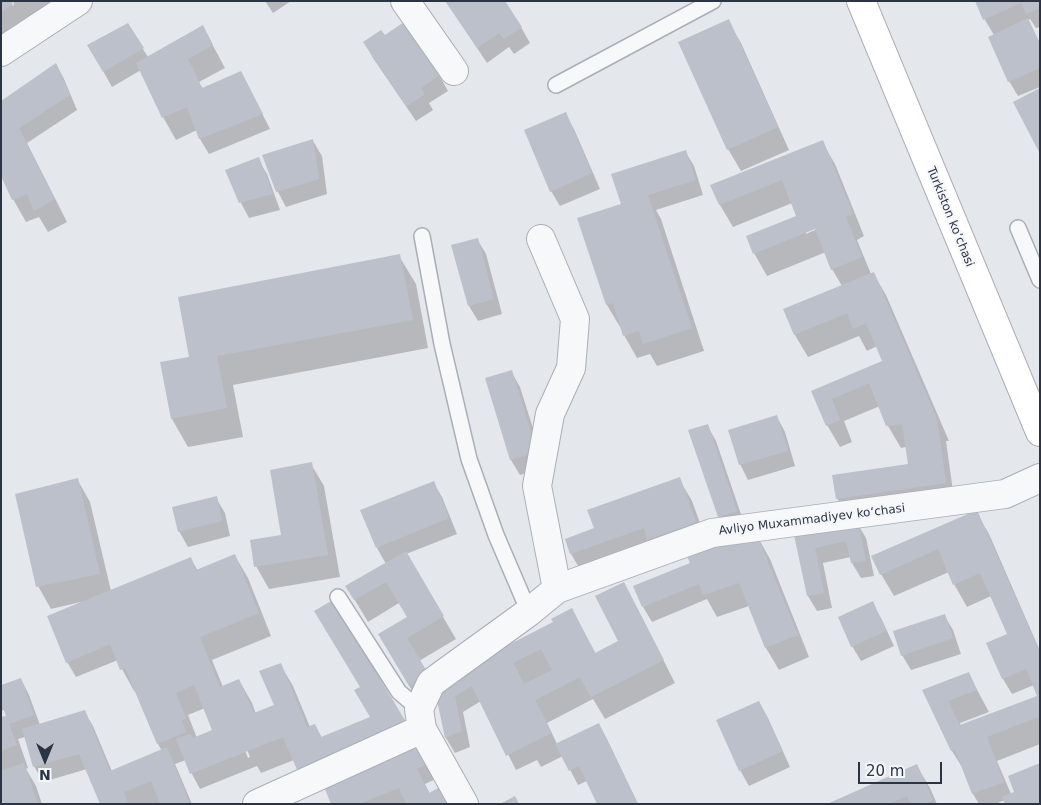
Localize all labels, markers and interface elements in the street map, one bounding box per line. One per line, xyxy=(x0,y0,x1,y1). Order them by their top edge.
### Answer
street label: Turkiston ko’chasi xyxy=(923,165,977,269)
street label: Avliyo Muxammadiyev koʻchasi xyxy=(718,501,906,539)
north arrow xyxy=(20,735,70,785)
scale bar xyxy=(861,752,945,784)
text: 20 m xyxy=(866,762,904,780)
text: N xyxy=(39,767,51,783)

